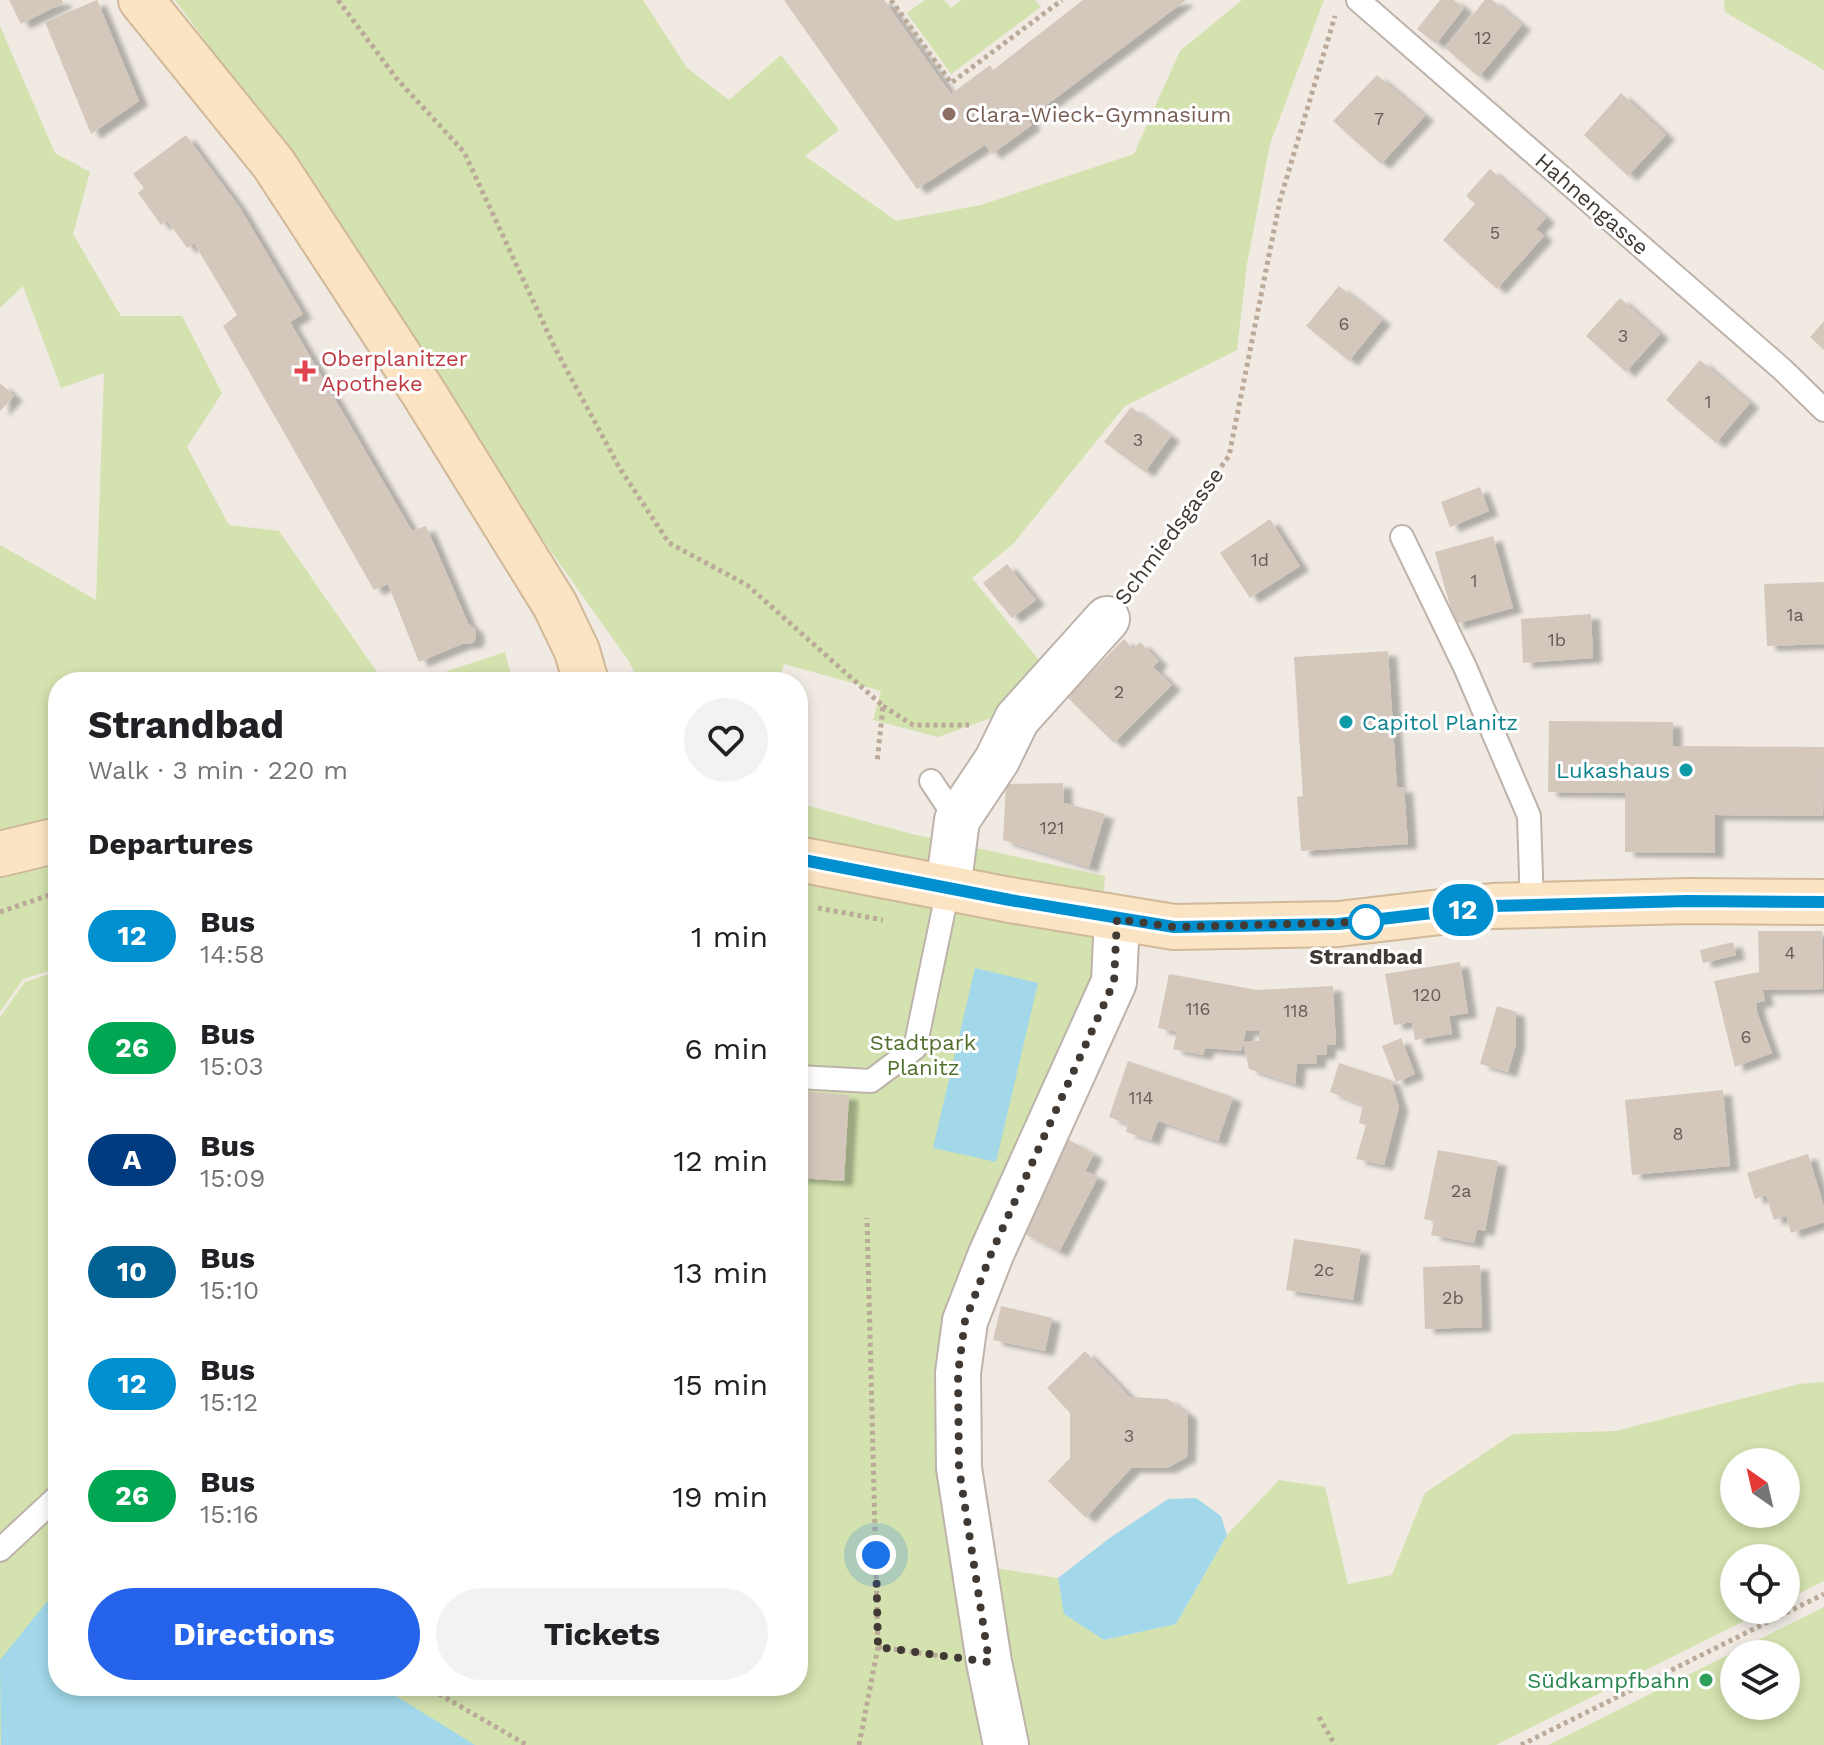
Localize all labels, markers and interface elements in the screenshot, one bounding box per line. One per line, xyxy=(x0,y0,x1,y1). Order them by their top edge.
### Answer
house number: 12 xyxy=(1474,27,1492,48)
place label: Clara-Wieck-Gymnasium xyxy=(965,102,1231,127)
marker: Clara-Wieck-Gymnasium xyxy=(940,105,958,123)
house number: 7 xyxy=(1374,108,1384,129)
street label: Hahnengasse xyxy=(1530,148,1654,260)
house number: 5 xyxy=(1490,222,1500,243)
house number: 6 xyxy=(1339,313,1349,334)
house number: 3 xyxy=(1618,325,1628,346)
place label: Oberplanitzer Apotheke xyxy=(321,346,468,396)
marker: Oberplanitzer Apotheke xyxy=(296,362,314,380)
house number: 1 xyxy=(1704,391,1712,412)
house number: 3 xyxy=(1133,429,1143,450)
street label: Schmiedsgasse xyxy=(1109,463,1229,609)
house number: 1d xyxy=(1251,549,1269,570)
house number: 1 xyxy=(1470,570,1478,591)
house number: 1a xyxy=(1786,604,1804,625)
house number: 1b xyxy=(1548,629,1566,650)
house number: 2 xyxy=(1114,681,1124,702)
button: heart xyxy=(684,698,768,782)
text: Strandbad xyxy=(88,703,284,747)
place label: Capitol Planitz xyxy=(1362,710,1518,735)
marker: Capitol Planitz xyxy=(1337,713,1355,731)
text: Walk · 3 min · 220 m xyxy=(88,755,348,785)
place label: Lukashaus xyxy=(1556,758,1670,783)
marker: Lukashaus xyxy=(1677,761,1695,779)
house number: 121 xyxy=(1040,817,1064,838)
text: Departures xyxy=(88,826,253,861)
line badge: 12 xyxy=(1427,884,1499,936)
text: 12 xyxy=(1449,893,1477,926)
text: Bus xyxy=(200,904,255,939)
marker: Strandbad xyxy=(1349,905,1383,939)
text: 12 xyxy=(118,919,146,952)
text: 1 min xyxy=(691,919,768,954)
text: 14:58 xyxy=(200,939,265,969)
house number: 4 xyxy=(1785,942,1796,963)
place label: Strandbad xyxy=(1309,944,1423,969)
house number: 120 xyxy=(1413,984,1441,1005)
house number: 116 xyxy=(1186,998,1210,1019)
house number: 118 xyxy=(1283,1000,1309,1021)
text: Bus xyxy=(200,1016,255,1051)
house number: 6 xyxy=(1741,1026,1751,1047)
park label: Stadtpark Planitz xyxy=(870,1030,976,1080)
text: 26 xyxy=(115,1031,149,1064)
text: 6 min xyxy=(684,1031,768,1066)
text: 15:03 xyxy=(200,1051,264,1081)
house number: 114 xyxy=(1128,1087,1154,1108)
house number: 8 xyxy=(1672,1123,1684,1144)
text: Bus xyxy=(200,1128,255,1163)
text: A xyxy=(123,1143,141,1176)
text: 12 min xyxy=(673,1143,768,1178)
text: 15:09 xyxy=(200,1163,265,1193)
house number: 2a xyxy=(1451,1180,1471,1201)
text: Bus xyxy=(200,1240,255,1275)
text: 10 xyxy=(117,1255,147,1288)
text: 13 min xyxy=(673,1255,768,1290)
house number: 2c xyxy=(1314,1259,1334,1280)
text: 15:10 xyxy=(200,1275,259,1305)
house number: 2b xyxy=(1442,1287,1464,1308)
text: Bus xyxy=(200,1352,255,1387)
text: 12 xyxy=(118,1367,146,1400)
text: 15 min xyxy=(673,1367,768,1402)
text: 15:12 xyxy=(200,1387,258,1417)
house number: 3 xyxy=(1124,1425,1134,1446)
north arrow xyxy=(1720,1448,1800,1528)
map controls xyxy=(1720,1448,1800,1720)
text: Bus xyxy=(200,1464,255,1499)
text: 26 xyxy=(115,1479,149,1512)
text: 19 min xyxy=(672,1479,768,1514)
text: 15:16 xyxy=(200,1499,259,1529)
your location xyxy=(856,1535,896,1575)
button: locate xyxy=(1720,1544,1800,1624)
button: Directions xyxy=(88,1588,420,1680)
button: Tickets xyxy=(436,1588,768,1680)
button: layers xyxy=(1720,1640,1800,1720)
place label: Südkampfbahn xyxy=(1527,1668,1690,1693)
marker: Südkampfbahn xyxy=(1697,1671,1715,1689)

